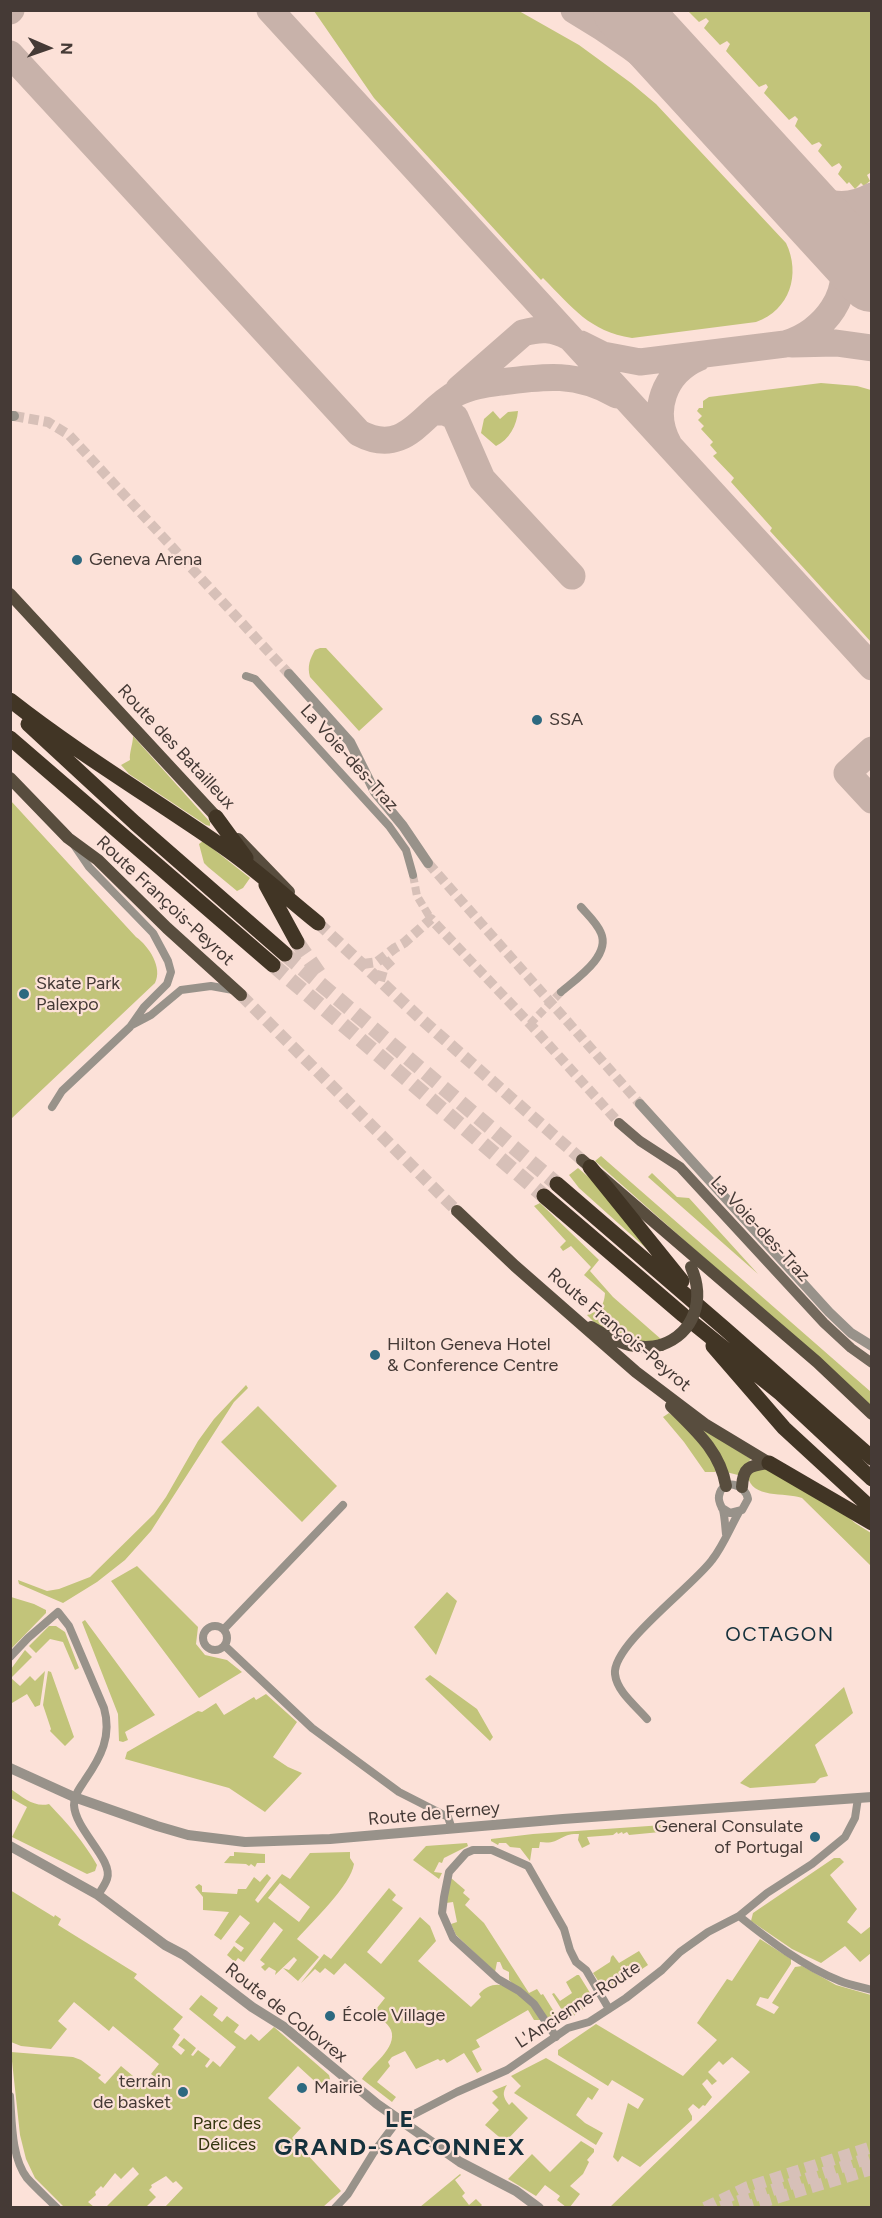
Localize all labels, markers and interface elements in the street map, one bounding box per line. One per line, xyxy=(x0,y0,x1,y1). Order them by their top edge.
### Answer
north arrow xyxy=(18,18,78,78)
text: N xyxy=(57,42,76,55)
place label: Geneva Arena xyxy=(89,549,202,571)
marker: Geneva Arena xyxy=(70,553,84,567)
street label: Route des Batailleux xyxy=(113,680,239,814)
street label: La Voie-des-Traz xyxy=(295,700,403,816)
place label: SSA xyxy=(549,709,583,731)
marker: SSA xyxy=(530,713,544,727)
street label: Route François-Peyrot xyxy=(92,832,238,970)
place label: Skate Park Palexpo xyxy=(36,973,120,1016)
marker: Skate Park Palexpo xyxy=(17,987,31,1001)
street label: La Voie-des-Traz xyxy=(706,1172,814,1286)
street label: Route François-Peyrot xyxy=(543,1264,695,1396)
place label: Hilton Geneva Hotel & Conference Centre xyxy=(387,1334,558,1376)
marker: Hilton Geneva Hotel & Conference Centre xyxy=(368,1348,382,1362)
district label: OCTAGON xyxy=(725,1623,835,1647)
street label: Route de Ferney xyxy=(367,1797,501,1831)
place label: General Consulate of Portugal xyxy=(654,1816,803,1858)
marker: General Consulate of Portugal xyxy=(808,1830,822,1844)
street label: L'Ancienne-Route xyxy=(511,1957,645,2053)
street label: Route de Colovrex xyxy=(221,1959,351,2067)
place label: École Village xyxy=(342,2005,445,2027)
marker: École Village xyxy=(323,2009,337,2023)
place label: terrain de basket xyxy=(93,2071,171,2114)
place label: Mairie xyxy=(314,2077,363,2099)
marker: Mairie xyxy=(295,2081,309,2095)
marker: terrain de basket xyxy=(176,2085,190,2099)
district label: LE GRAND-SACONNEX xyxy=(274,2106,526,2162)
park label: Parc des Délices xyxy=(193,2113,261,2156)

